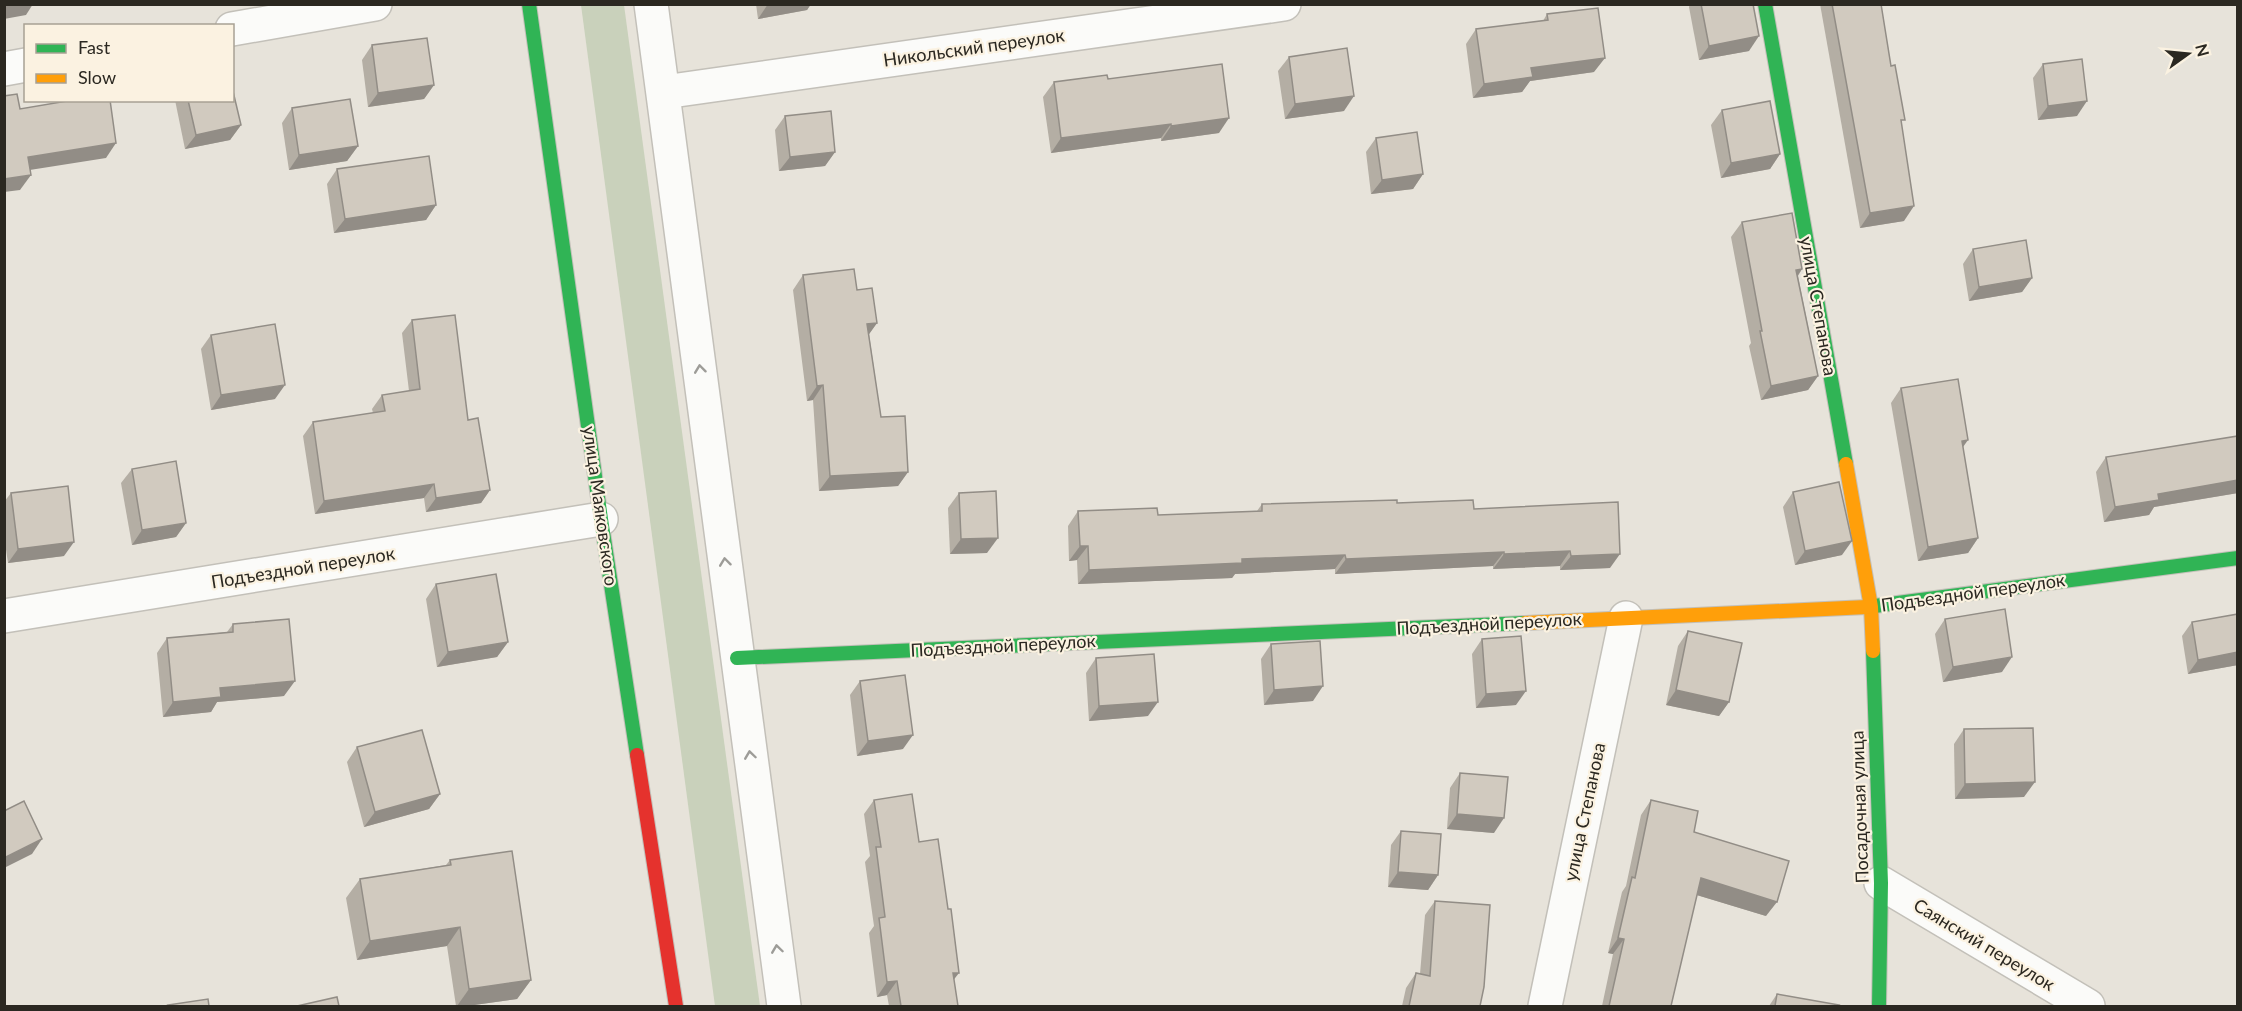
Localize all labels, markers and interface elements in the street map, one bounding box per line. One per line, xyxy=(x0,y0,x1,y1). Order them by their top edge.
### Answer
street label: Никольский переулок xyxy=(882,23,1067,71)
legend xyxy=(24,24,234,102)
north arrow xyxy=(2158,24,2218,84)
text: Fast xyxy=(78,36,111,58)
text: N xyxy=(2192,42,2214,58)
text: Slow xyxy=(78,66,116,88)
street label: улица Степанова xyxy=(1796,235,1842,377)
one-way arrow xyxy=(694,364,706,373)
street label: улица Маяковского xyxy=(579,425,623,587)
street label: Подъездной переулок xyxy=(209,542,397,592)
one-way arrow xyxy=(719,557,731,567)
street label: Подъездной переулок xyxy=(1879,568,2067,616)
street label: Подъездной переулок xyxy=(1396,607,1583,639)
street label: Подъездной переулок xyxy=(910,629,1097,661)
street label: Посадочная улица xyxy=(1845,730,1873,884)
street label: улица Степанова xyxy=(1559,741,1609,883)
one-way arrow xyxy=(745,751,757,760)
street label: Саянский переулок xyxy=(1910,893,2060,995)
one-way arrow xyxy=(771,944,783,953)

